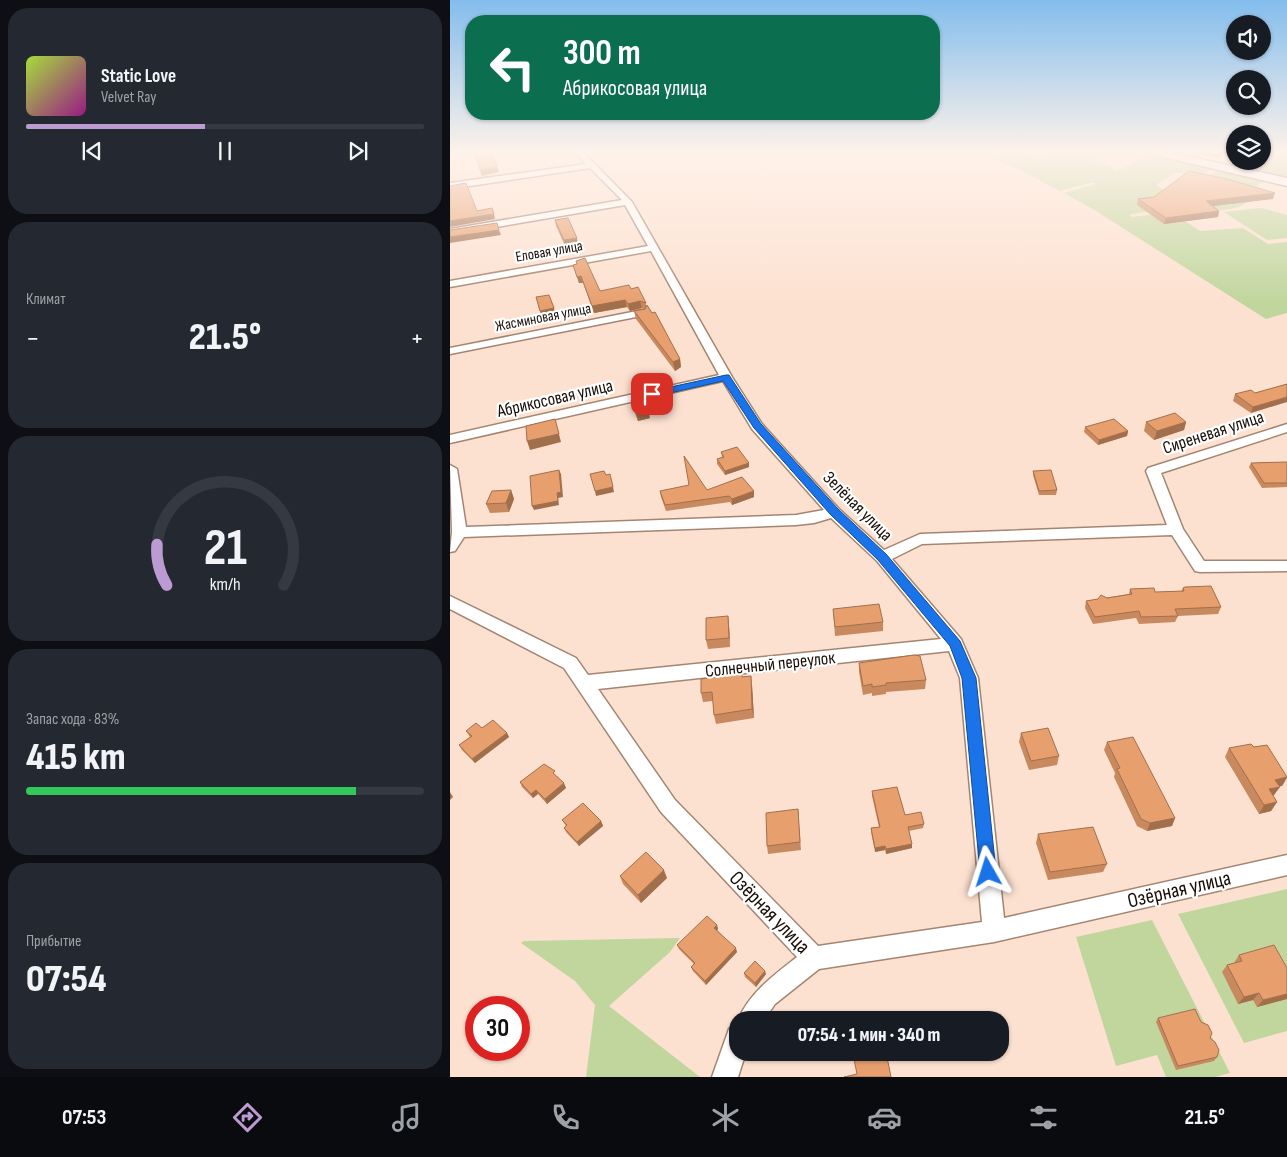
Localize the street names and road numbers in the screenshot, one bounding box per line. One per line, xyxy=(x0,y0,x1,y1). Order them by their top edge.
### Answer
street label: Еловая улица xyxy=(514,236,584,267)
street label: Жасминовая улица xyxy=(494,299,593,336)
street label: Абрикосовая улица xyxy=(494,375,615,422)
street label: Сиреневая улица xyxy=(1160,406,1266,459)
street label: Зелёная улица xyxy=(818,467,897,546)
street label: Солнечный переулок xyxy=(704,647,836,682)
street label: Озёрная улица xyxy=(1125,865,1233,914)
street label: Озёрная улица xyxy=(724,866,815,959)

